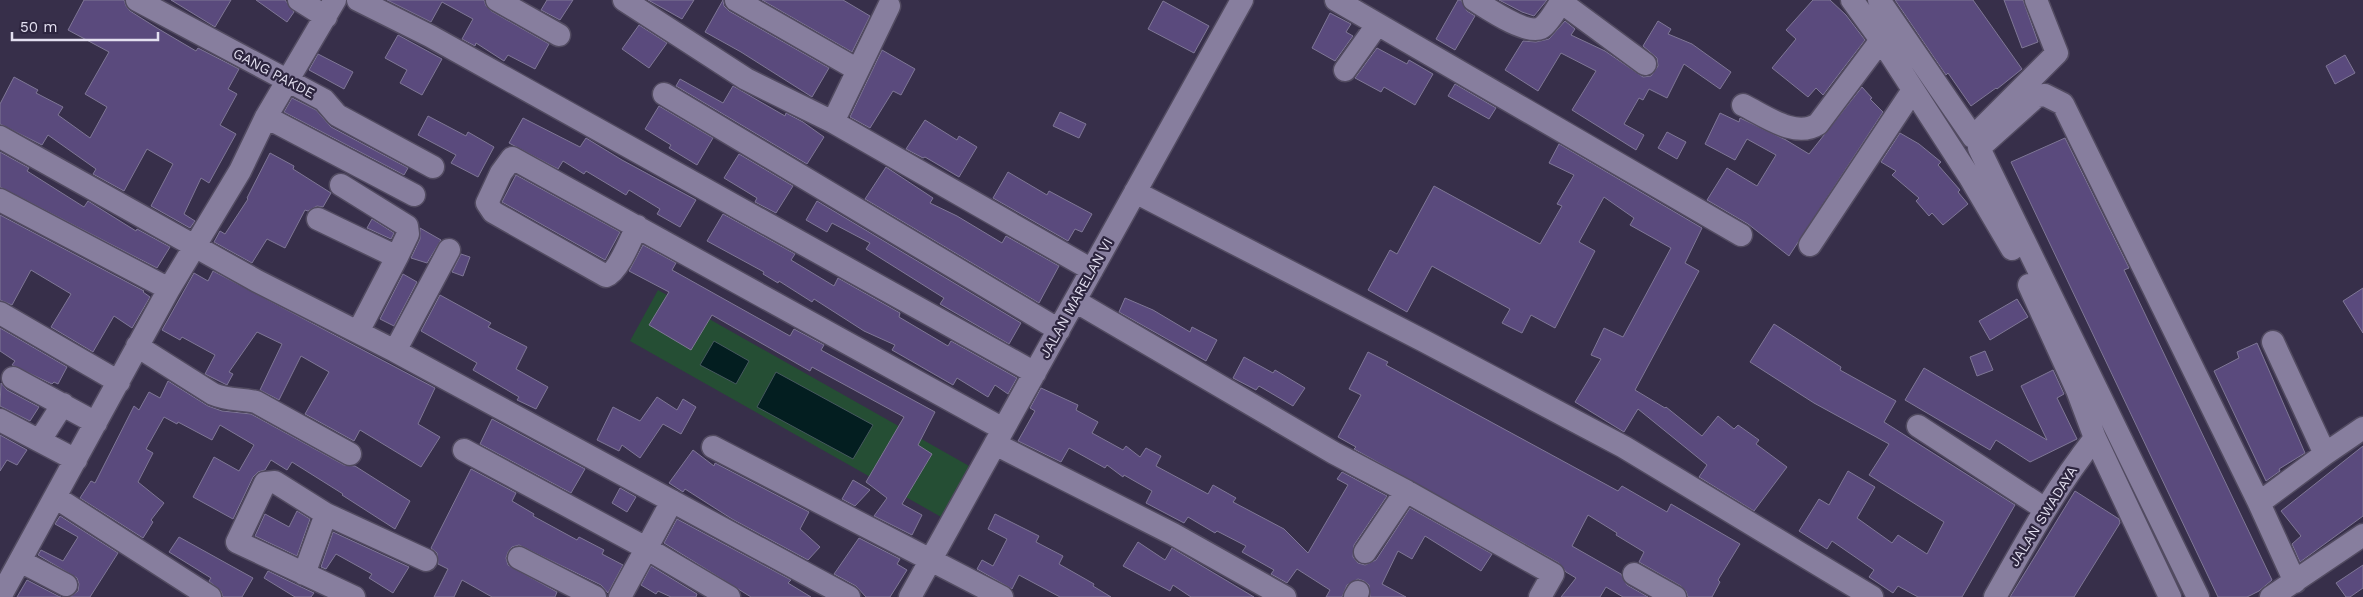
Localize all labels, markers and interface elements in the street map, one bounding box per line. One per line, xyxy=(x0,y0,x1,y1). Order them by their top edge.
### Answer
scale bar xyxy=(12,10,159,42)
text: 50 m xyxy=(20,18,57,36)
street label: GANG PAKDE xyxy=(231,45,317,101)
street label: JALAN MARELAN VI xyxy=(1036,235,1116,361)
street label: JALAN SWADAYA xyxy=(2006,463,2080,569)

